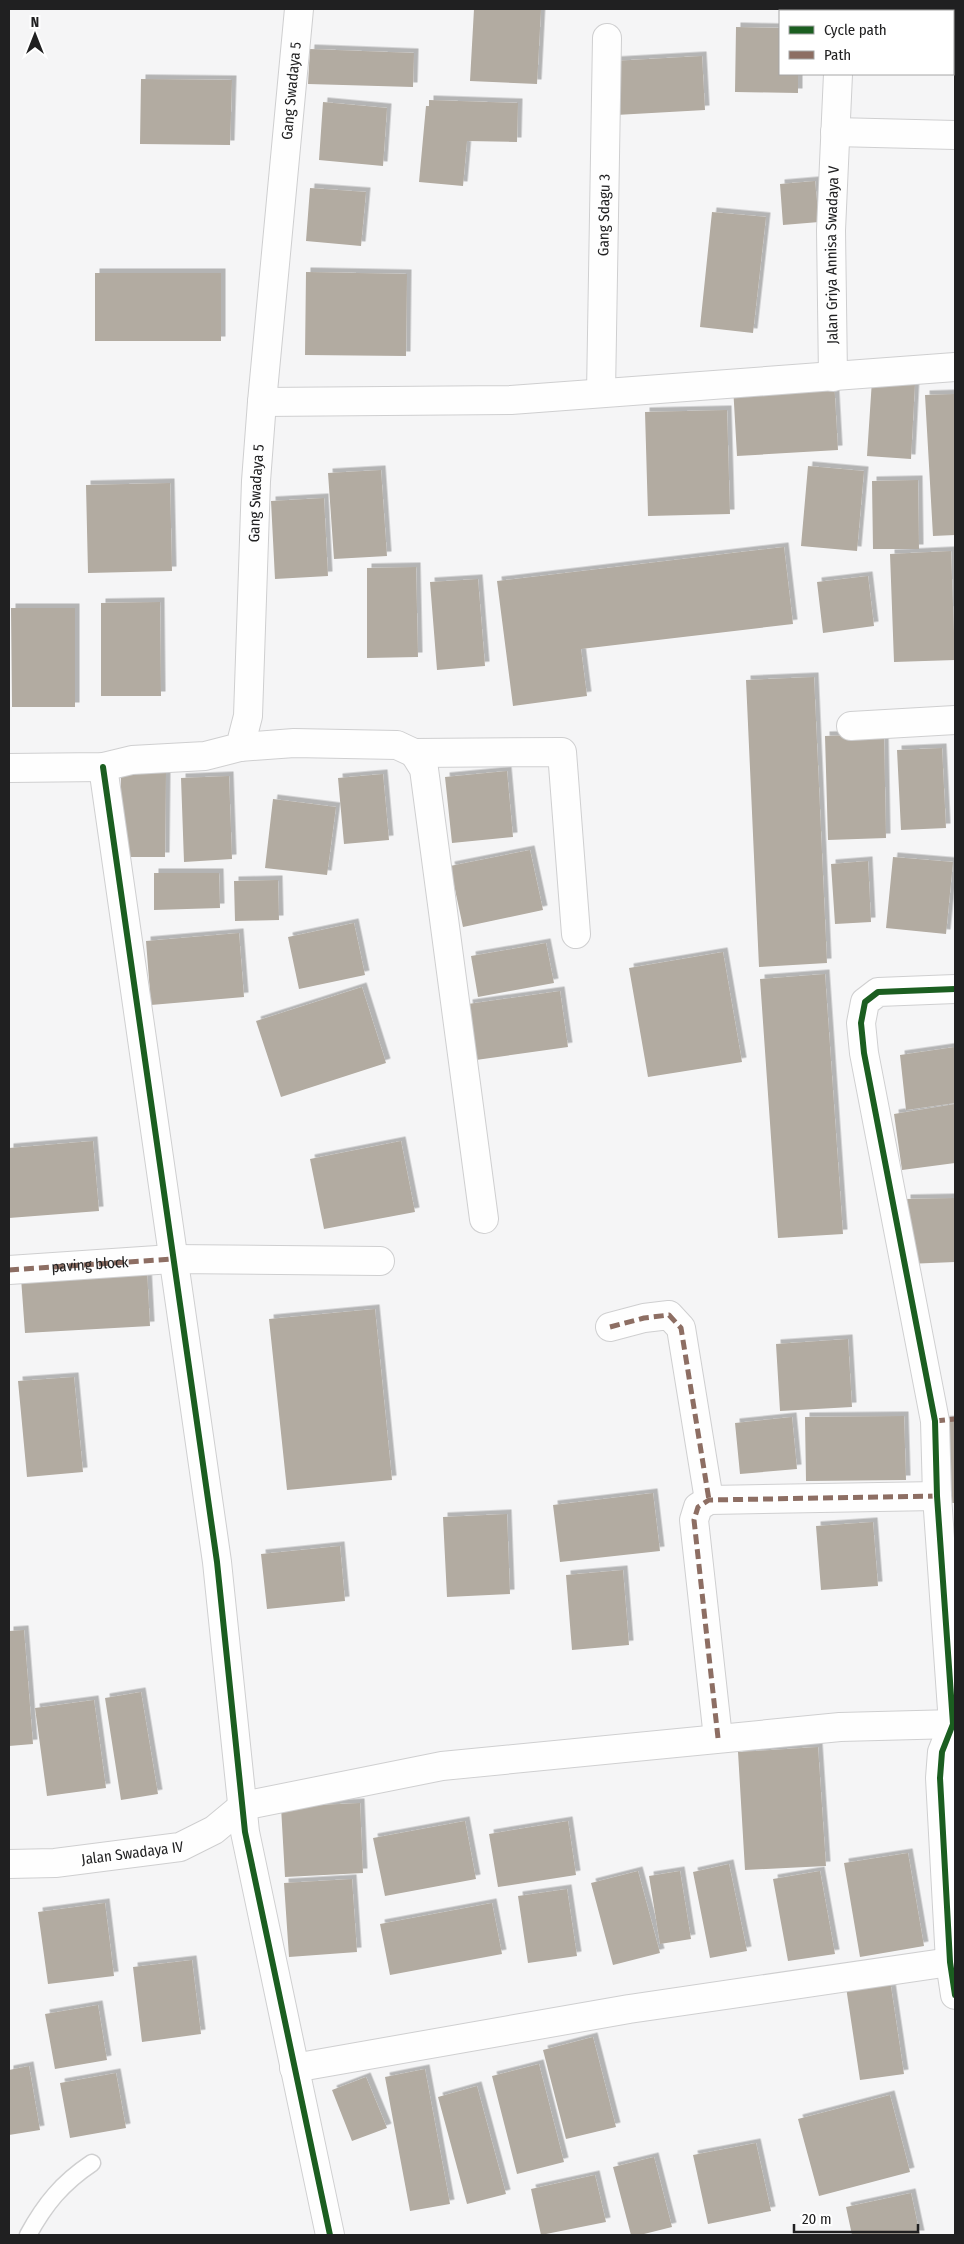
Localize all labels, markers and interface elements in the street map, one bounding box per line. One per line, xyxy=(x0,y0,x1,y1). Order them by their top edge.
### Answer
north arrow xyxy=(10,10,60,60)
legend xyxy=(779,10,954,75)
text: N xyxy=(31,14,39,31)
text: Cycle path xyxy=(824,21,887,39)
street label: Gang Swadaya 5 xyxy=(278,41,305,141)
text: Path xyxy=(824,46,851,64)
street label: Jalan Griya Annisa Swadaya V xyxy=(822,165,843,344)
street label: Gang Sdagu 3 xyxy=(594,174,614,256)
street label: Gang Swadaya 5 xyxy=(245,443,268,543)
street label: paving block xyxy=(51,1253,129,1276)
street label: Jalan Swadaya IV xyxy=(80,1838,185,1869)
scale bar xyxy=(794,2202,918,2234)
text: 20 m xyxy=(802,2210,832,2228)

